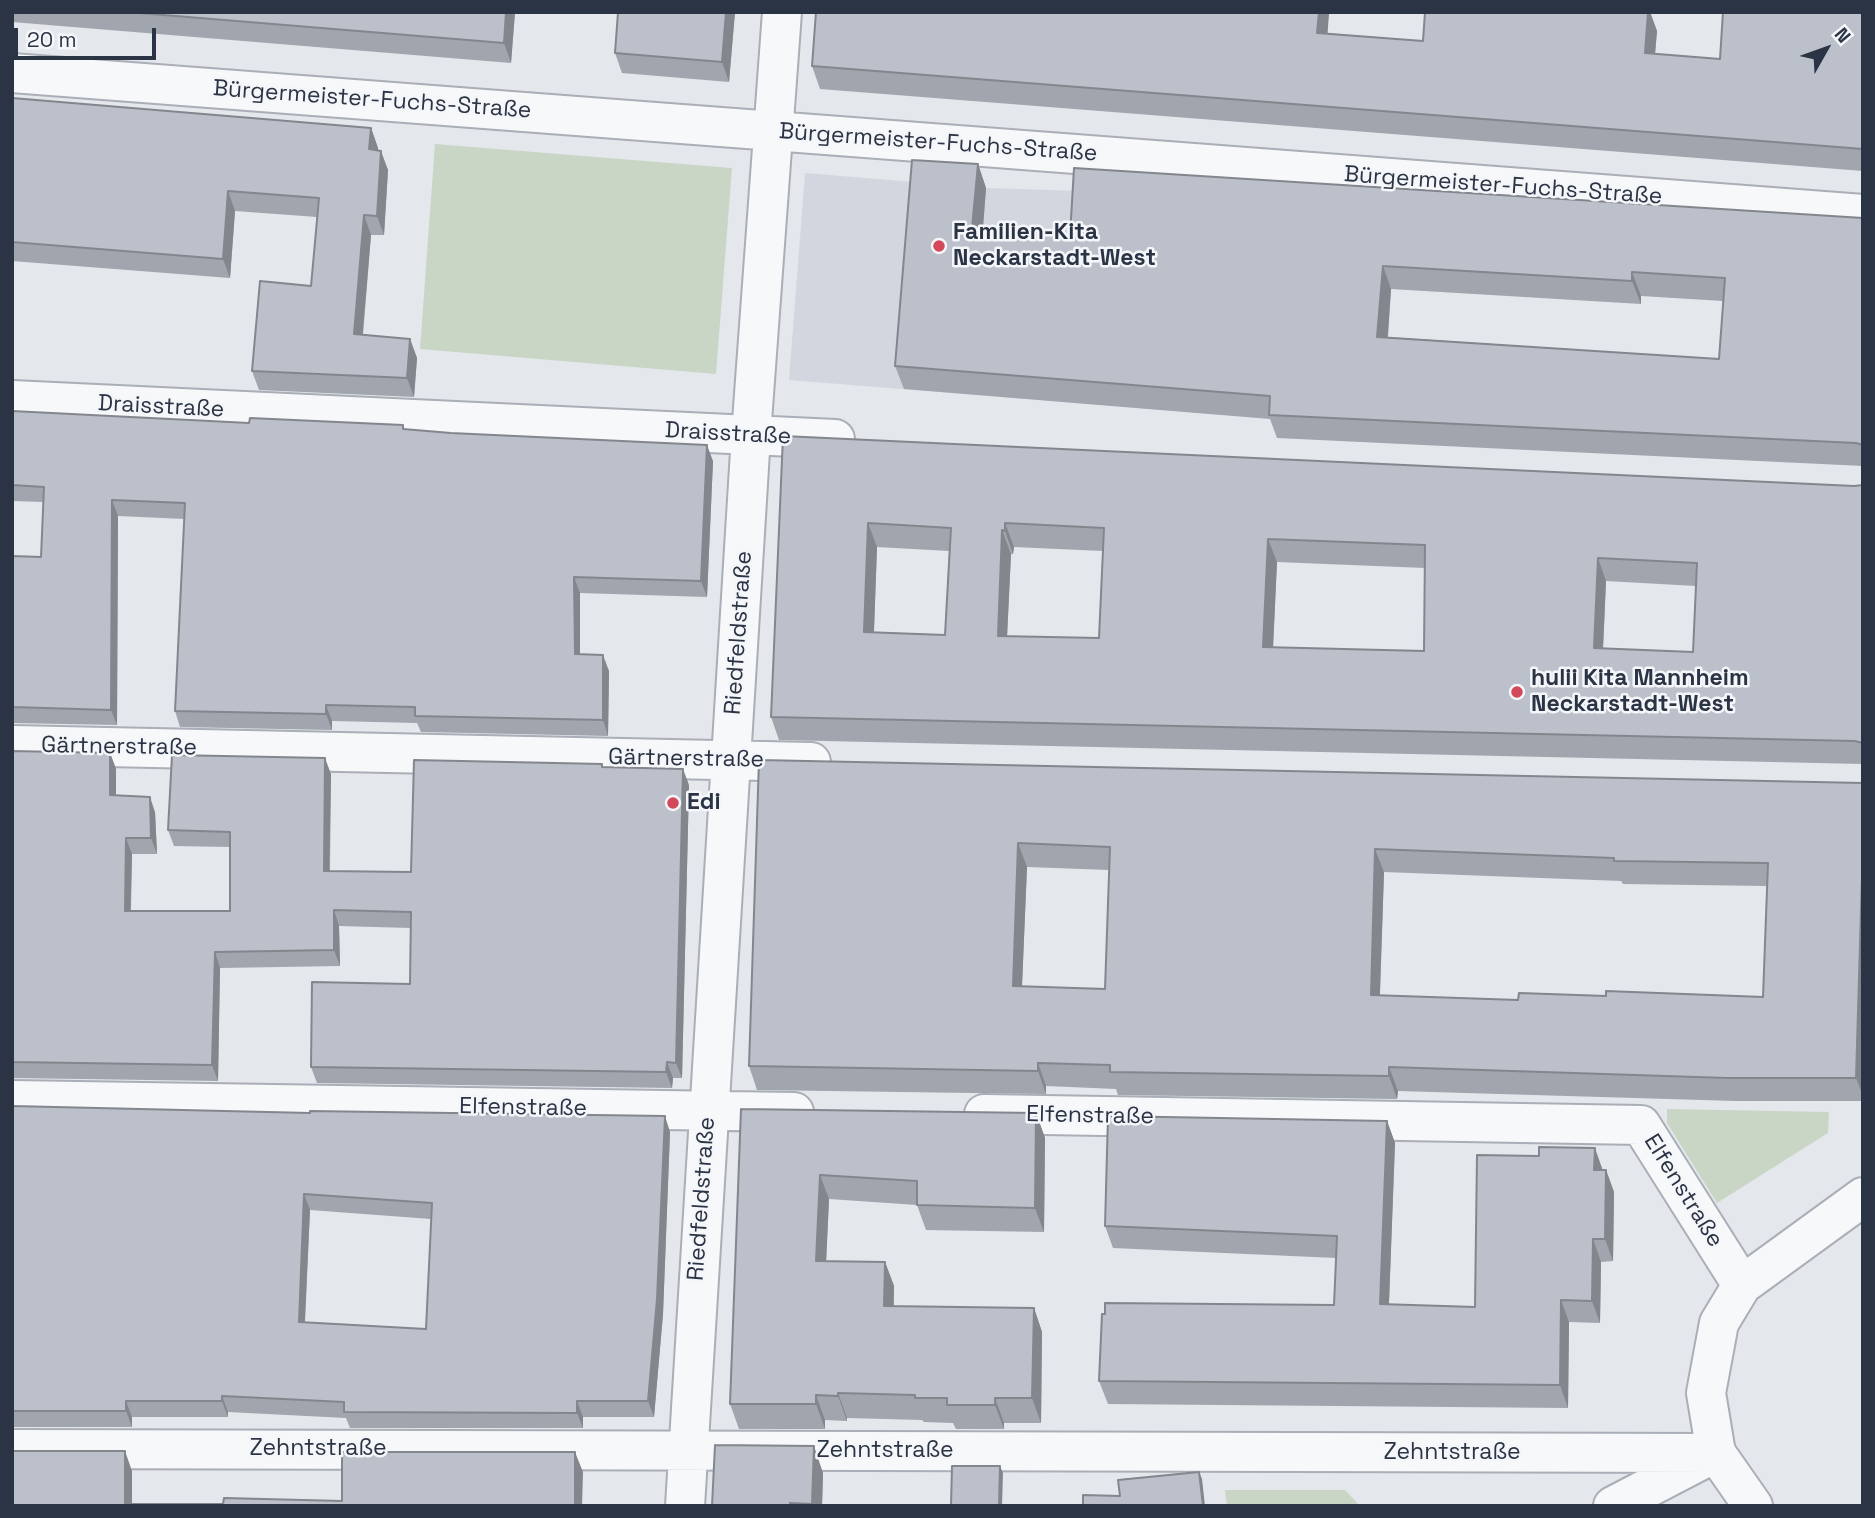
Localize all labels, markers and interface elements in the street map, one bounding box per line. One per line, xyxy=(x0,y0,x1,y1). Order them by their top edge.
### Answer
scale bar xyxy=(18,14,159,58)
north arrow xyxy=(1791,14,1861,84)
text: N xyxy=(1829,22,1856,48)
text: 20 m xyxy=(27,26,77,53)
street label: Bürgermeister-Fuchs-Straße xyxy=(212,75,532,125)
street label: Bürgermeister-Fuchs-Straße xyxy=(778,118,1098,168)
street label: Bürgermeister-Fuchs-Straße xyxy=(1343,161,1663,211)
place label: Familien-Kita Neckarstadt-West xyxy=(953,219,1156,273)
marker: Familien-Kita Neckarstadt-West xyxy=(931,238,947,254)
street label: Draisstraße xyxy=(97,390,225,424)
street label: Draisstraße xyxy=(664,417,792,451)
street label: Riedfeldstraße xyxy=(720,550,758,716)
place label: hulii Kita Mannheim Neckarstadt-West xyxy=(1531,665,1749,719)
marker: hulii Kita Mannheim Neckarstadt-West xyxy=(1509,684,1525,700)
street label: Gärtnerstraße xyxy=(41,732,197,762)
street label: Gärtnerstraße xyxy=(608,744,764,774)
place label: Edi xyxy=(687,789,721,817)
marker: Edi xyxy=(665,795,681,811)
street label: Elfenstraße xyxy=(459,1093,587,1123)
street label: Elfenstraße xyxy=(1026,1101,1154,1131)
street label: Riedfeldstraße xyxy=(683,1116,721,1282)
street label: Elfenstraße xyxy=(1637,1129,1729,1253)
street label: Zehntstraße xyxy=(250,1435,386,1463)
street label: Zehntstraße xyxy=(817,1437,953,1465)
street label: Zehntstraße xyxy=(1384,1439,1520,1467)

